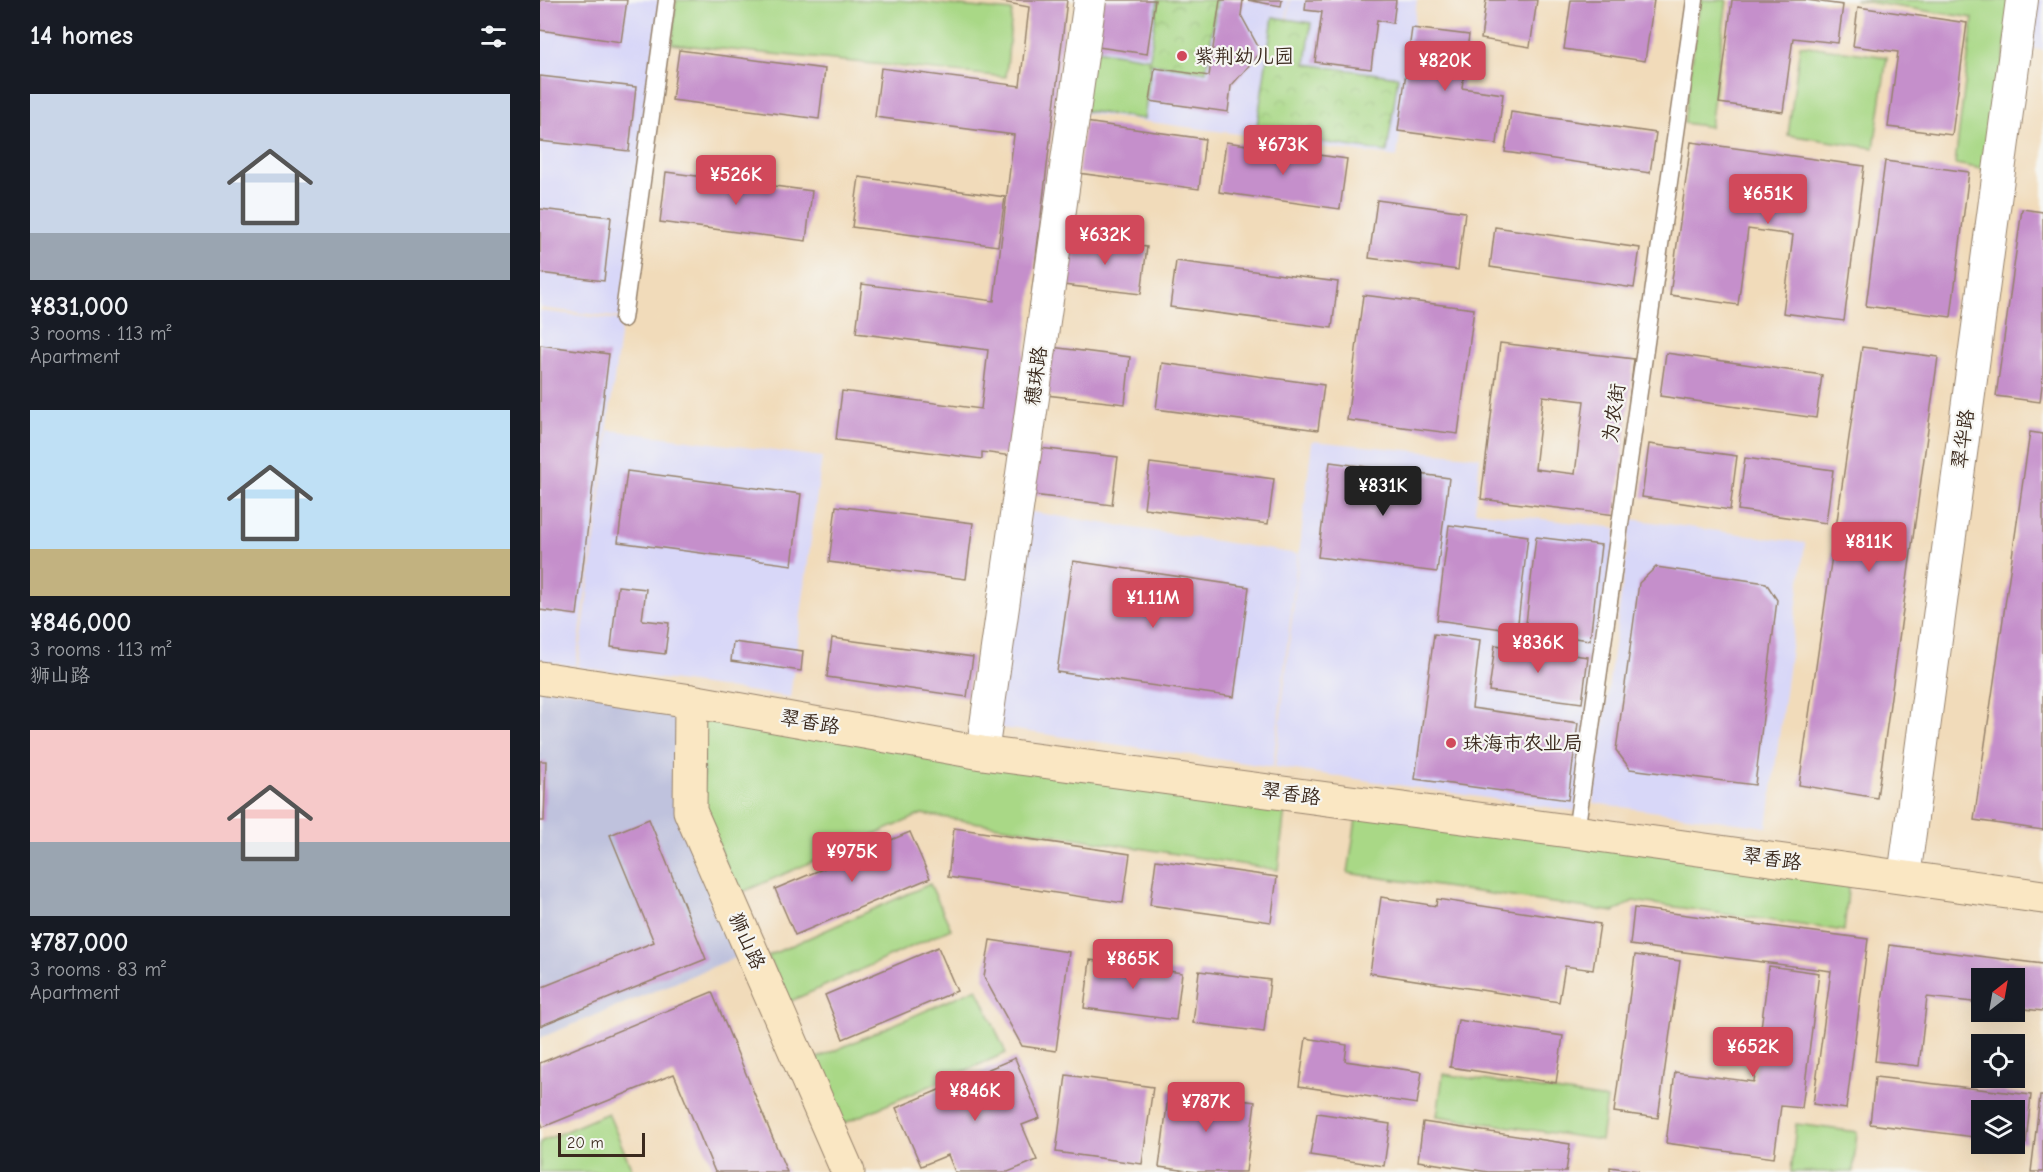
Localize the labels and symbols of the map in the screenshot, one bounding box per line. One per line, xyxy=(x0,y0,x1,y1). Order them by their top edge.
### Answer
pin: ¥820K xyxy=(1403,41,1487,92)
place label: 紫荆幼儿园 xyxy=(1194,45,1294,68)
marker: 紫荆幼儿园 xyxy=(1175,49,1189,63)
pin: ¥673K xyxy=(1241,125,1325,176)
pin: ¥526K xyxy=(694,155,778,206)
pin: ¥651K xyxy=(1726,174,1810,225)
pin: ¥632K xyxy=(1063,215,1147,266)
street label: 穗珠路 xyxy=(1020,344,1052,407)
street label: 为农街 xyxy=(1598,382,1630,444)
street label: 翠华路 xyxy=(1947,407,1979,470)
pin: ¥831K xyxy=(1341,466,1425,517)
pin: ¥811K xyxy=(1827,522,1911,573)
pin: ¥1.11M xyxy=(1104,578,1202,629)
pin: ¥836K xyxy=(1496,623,1580,674)
street label: 翠香路 xyxy=(778,705,843,739)
place label: 珠海市农业局 xyxy=(1463,732,1583,755)
marker: 珠海市农业局 xyxy=(1444,736,1458,750)
street label: 翠香路 xyxy=(1260,778,1323,810)
pin: ¥975K xyxy=(810,832,894,883)
street label: 翠香路 xyxy=(1741,843,1804,875)
street label: 狮山路 xyxy=(724,909,770,974)
pin: ¥865K xyxy=(1091,939,1175,990)
north arrow xyxy=(1971,968,2025,1022)
pin: ¥652K xyxy=(1711,1027,1795,1078)
pin: ¥846K xyxy=(933,1071,1017,1122)
pin: ¥787K xyxy=(1164,1082,1248,1133)
scale bar xyxy=(558,1130,645,1158)

